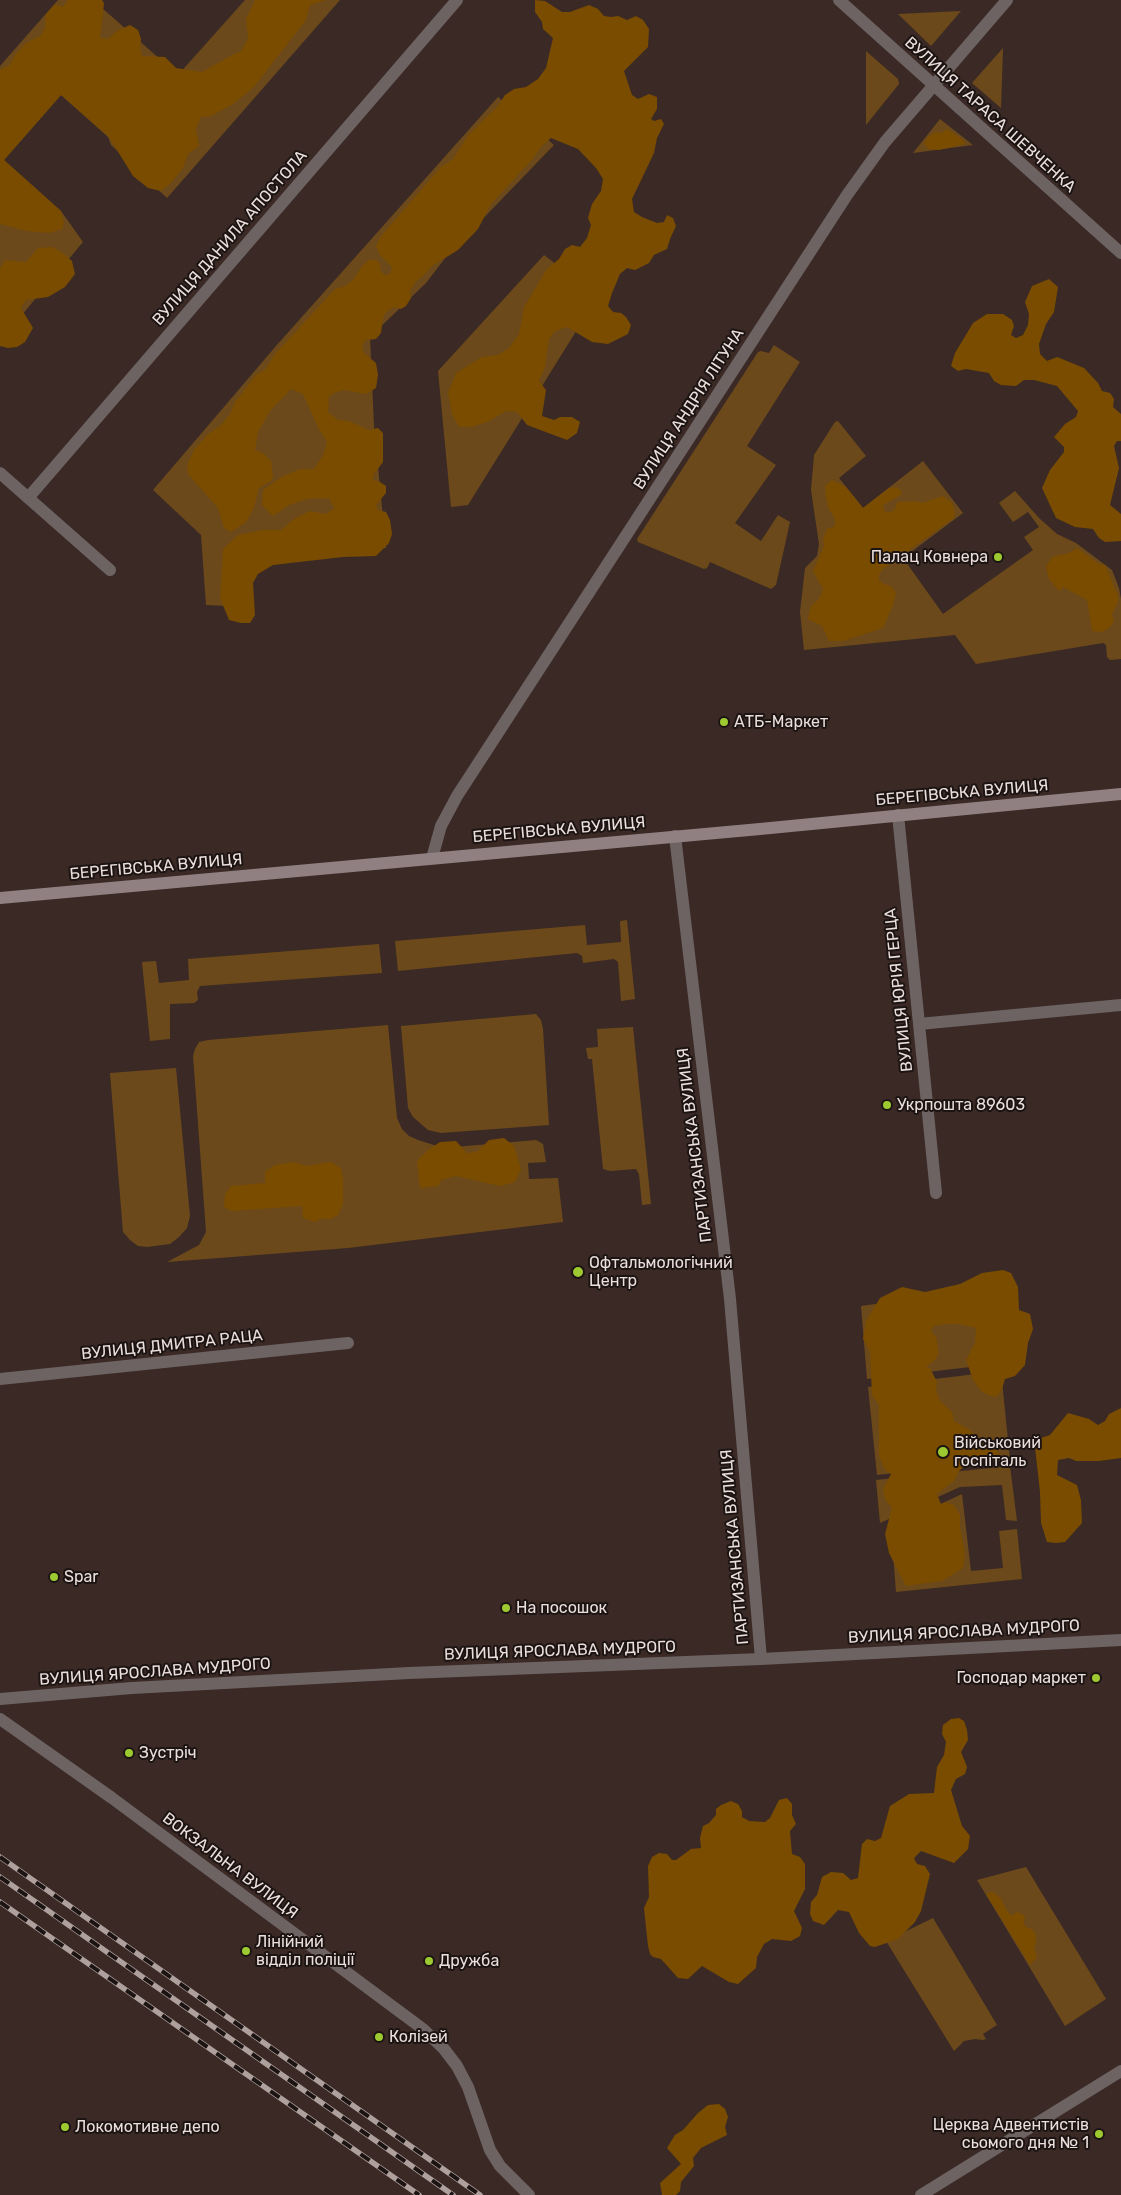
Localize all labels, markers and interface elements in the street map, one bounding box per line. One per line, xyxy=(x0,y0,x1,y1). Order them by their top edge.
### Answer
street label: ВУЛИЦЯ ТАРАСА ШЕВЧЕНКА xyxy=(901,33,1079,197)
street label: ВУЛИЦЯ ДАНИЛА АПОСТОЛА xyxy=(149,146,311,330)
street label: ВУЛИЦЯ АНДРІЯ ЛІТУНА xyxy=(630,325,748,493)
place label: Палац Ковнера xyxy=(871,547,988,567)
marker: Палац Ковнера xyxy=(992,551,1004,563)
place label: АТБ-Маркет xyxy=(734,712,828,732)
marker: АТБ-Маркет xyxy=(718,716,730,728)
street label: БЕРЕГІВСЬКА ВУЛИЦЯ xyxy=(875,776,1049,810)
street label: БЕРЕГІВСЬКА ВУЛИЦЯ xyxy=(472,813,646,847)
street label: БЕРЕГІВСЬКА ВУЛИЦЯ xyxy=(69,850,243,884)
street label: ВУЛИЦЯ ЮРІЯ ГЕРЦА xyxy=(881,907,917,1073)
street label: ПАРТИЗАНСЬКА ВУЛИЦЯ xyxy=(674,1047,716,1243)
place label: Укрпошта 89603 xyxy=(897,1095,1025,1115)
marker: Укрпошта 89603 xyxy=(881,1099,893,1111)
place label: Офтальмологічний Центр xyxy=(589,1253,733,1291)
marker: Офтальмологічний Центр xyxy=(571,1265,585,1279)
street label: ВУЛИЦЯ ДМИТРА РАЦА xyxy=(80,1326,264,1364)
place label: Військовий госпіталь xyxy=(954,1433,1041,1471)
marker: Військовий госпіталь xyxy=(936,1445,950,1459)
street label: ПАРТИЗАНСЬКА ВУЛИЦЯ xyxy=(717,1449,753,1645)
place label: Spar xyxy=(64,1567,98,1587)
marker: Spar xyxy=(48,1571,60,1583)
place label: На посошок xyxy=(516,1598,607,1618)
marker: На посошок xyxy=(500,1602,512,1614)
street label: ВУЛИЦЯ ЯРОСЛАВА МУДРОГО xyxy=(848,1616,1080,1648)
street label: ВУЛИЦЯ ЯРОСЛАВА МУДРОГО xyxy=(444,1637,676,1665)
street label: ВУЛИЦЯ ЯРОСЛАВА МУДРОГО xyxy=(39,1654,271,1690)
place label: Господар маркет xyxy=(956,1668,1086,1688)
marker: Господар маркет xyxy=(1090,1672,1102,1684)
place label: Зустріч xyxy=(139,1743,197,1763)
marker: Зустріч xyxy=(123,1747,135,1759)
street label: ВОКЗАЛЬНА ВУЛИЦЯ xyxy=(159,1809,301,1923)
place label: Лінійний відділ поліції xyxy=(256,1932,354,1970)
marker: Лінійний відділ поліції xyxy=(240,1945,252,1957)
place label: Дружба xyxy=(439,1951,499,1971)
marker: Дружба xyxy=(423,1955,435,1967)
place label: Колізей xyxy=(389,2027,448,2047)
marker: Колізей xyxy=(373,2031,385,2043)
place label: Церква Адвентистів сьомого дня № 1 xyxy=(933,2115,1089,2153)
place label: Локомотивне депо xyxy=(75,2117,220,2137)
marker: Локомотивне депо xyxy=(59,2121,71,2133)
marker: Церква Адвентистів сьомого дня № 1 xyxy=(1093,2128,1105,2140)

